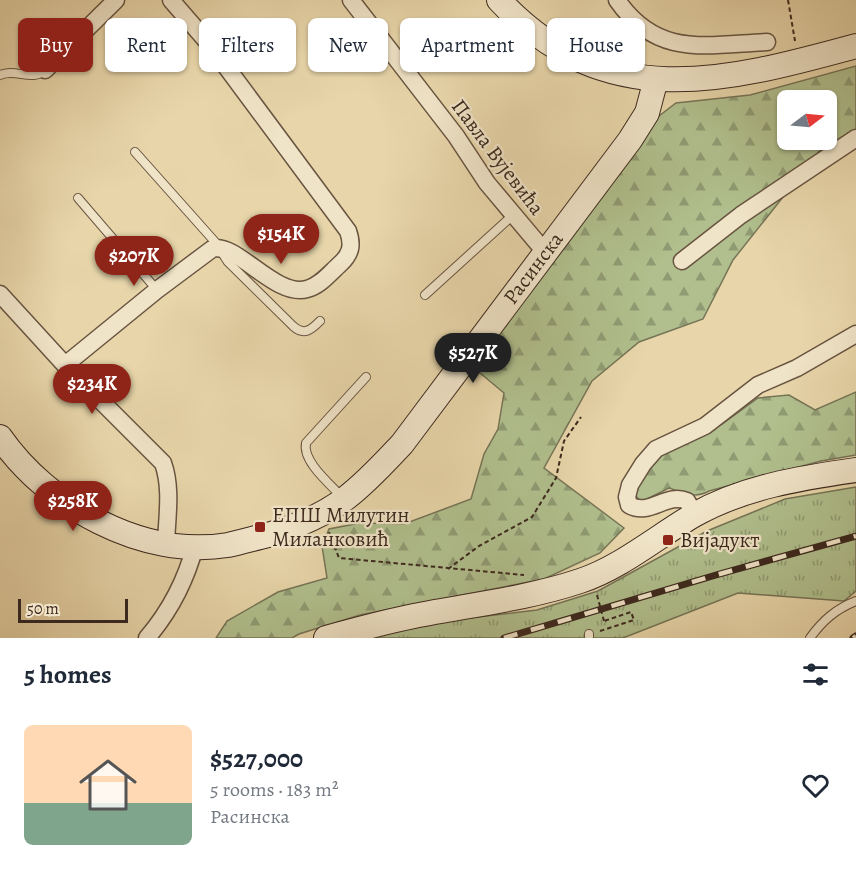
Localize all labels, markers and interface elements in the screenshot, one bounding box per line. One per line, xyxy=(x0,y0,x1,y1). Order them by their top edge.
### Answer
chip: Buy xyxy=(18,18,93,72)
chip: Rent xyxy=(105,18,187,72)
chip: Filters xyxy=(199,18,296,72)
chip: New xyxy=(308,18,388,72)
chip: Apartment xyxy=(400,18,535,72)
chip: House xyxy=(547,18,645,72)
north arrow xyxy=(777,90,837,150)
map controls xyxy=(777,90,837,150)
street label: Павла Вујевића xyxy=(445,93,551,221)
pin: $154K xyxy=(239,214,323,265)
text: $154K xyxy=(257,220,305,247)
street label: Расинска xyxy=(497,226,570,310)
pin: $207K xyxy=(92,236,176,287)
text: $207K xyxy=(109,242,159,269)
pin: $527K xyxy=(431,333,515,384)
text: $527K xyxy=(448,339,498,366)
pin: $234K xyxy=(50,364,134,415)
text: $234K xyxy=(67,370,117,397)
pin: $258K xyxy=(31,481,115,532)
text: $258K xyxy=(48,487,98,514)
place label: ЕПШ Милутин Миланковић xyxy=(272,501,410,553)
marker: ЕПШ Милутин Миланковић xyxy=(253,520,267,534)
place label: Вијадукт xyxy=(680,526,760,554)
marker: Вијадукт xyxy=(661,533,675,547)
scale bar xyxy=(18,596,128,624)
text: 50 m xyxy=(27,598,59,620)
text: 5 homes xyxy=(24,657,112,692)
icon: filters xyxy=(799,658,832,691)
text: $527,000 xyxy=(210,741,303,776)
icon: home xyxy=(72,749,144,821)
icon: heart xyxy=(799,769,832,802)
text: 5 rooms · 183 m² xyxy=(210,776,339,803)
text: Расинска xyxy=(210,803,290,830)

